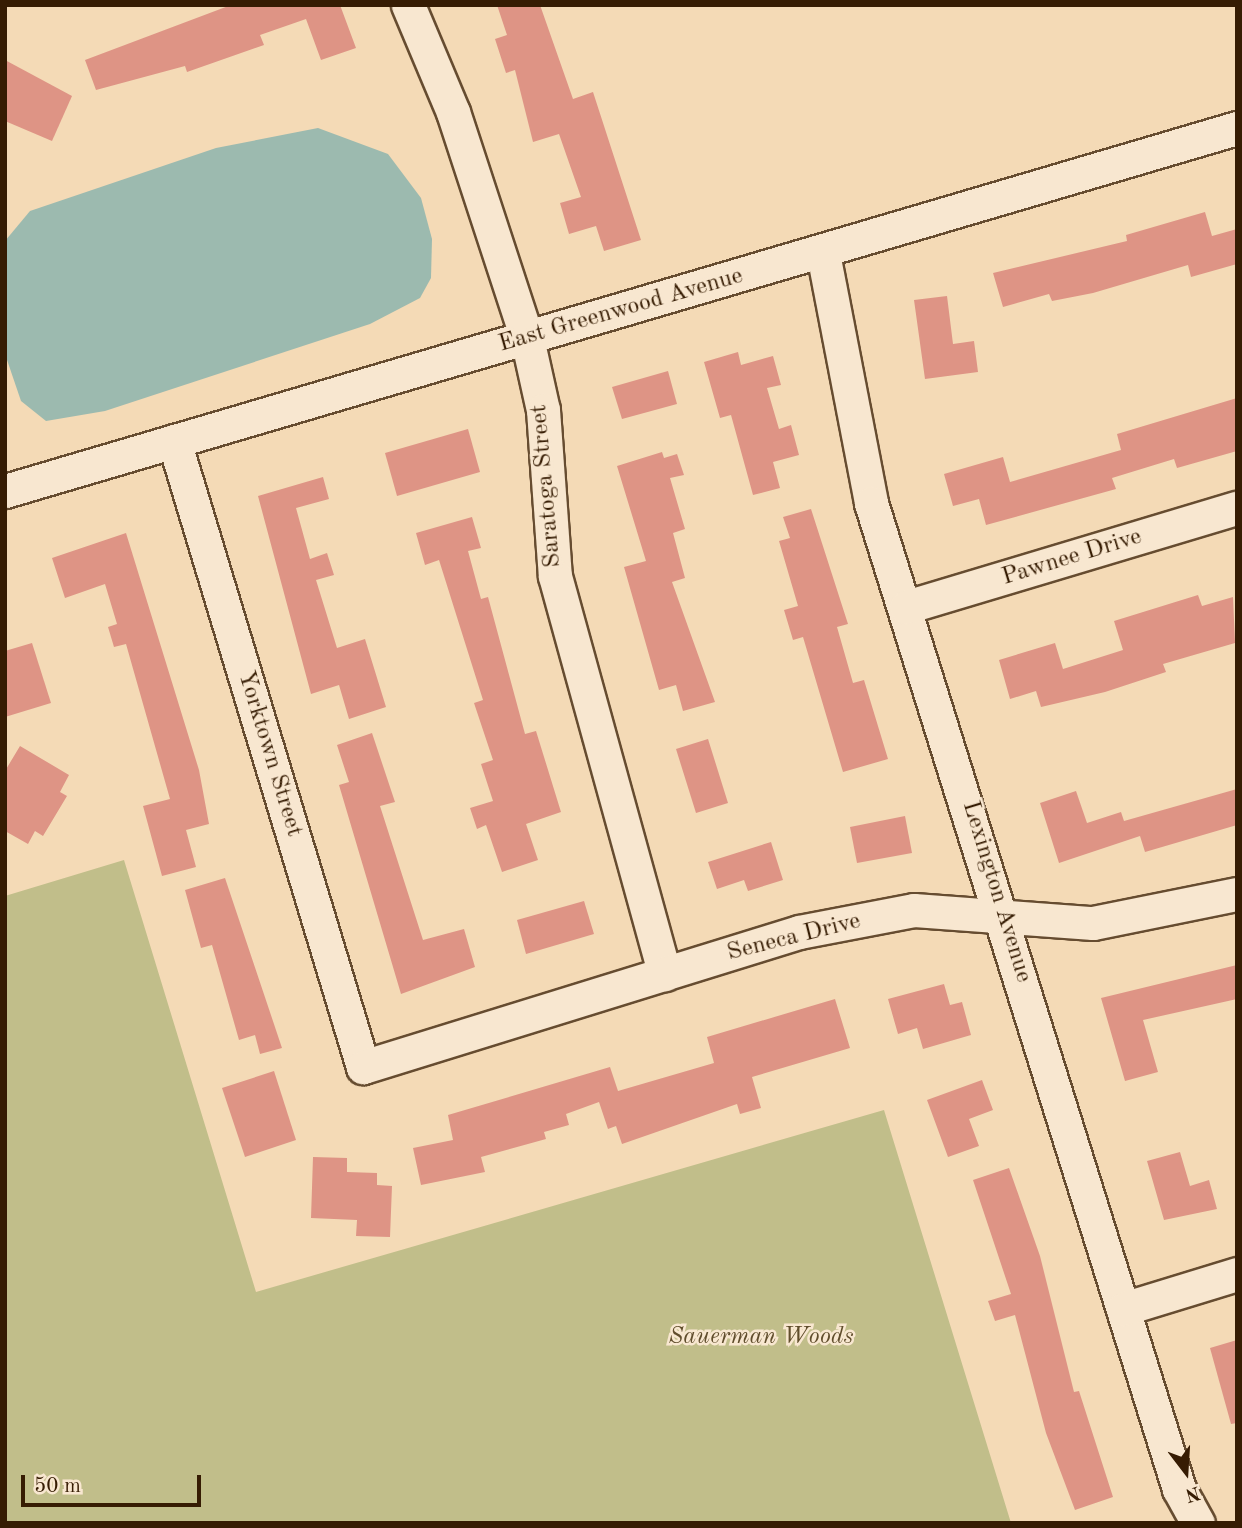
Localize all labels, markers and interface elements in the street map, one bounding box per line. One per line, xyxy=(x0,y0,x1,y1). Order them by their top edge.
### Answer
street label: East Greenwood Avenue xyxy=(495,262,747,360)
street label: Saratoga Street xyxy=(526,403,568,569)
street label: Pawnee Drive xyxy=(999,523,1145,593)
street label: Yorktown Street xyxy=(230,668,308,840)
street label: Lexington Avenue xyxy=(955,798,1037,986)
street label: Seneca Drive xyxy=(724,908,864,968)
park label: Sauerman Woods xyxy=(668,1324,854,1352)
north arrow xyxy=(1151,1437,1221,1507)
scale bar xyxy=(24,1462,205,1506)
text: 50 m xyxy=(34,1476,81,1497)
text: N xyxy=(1183,1481,1202,1504)

